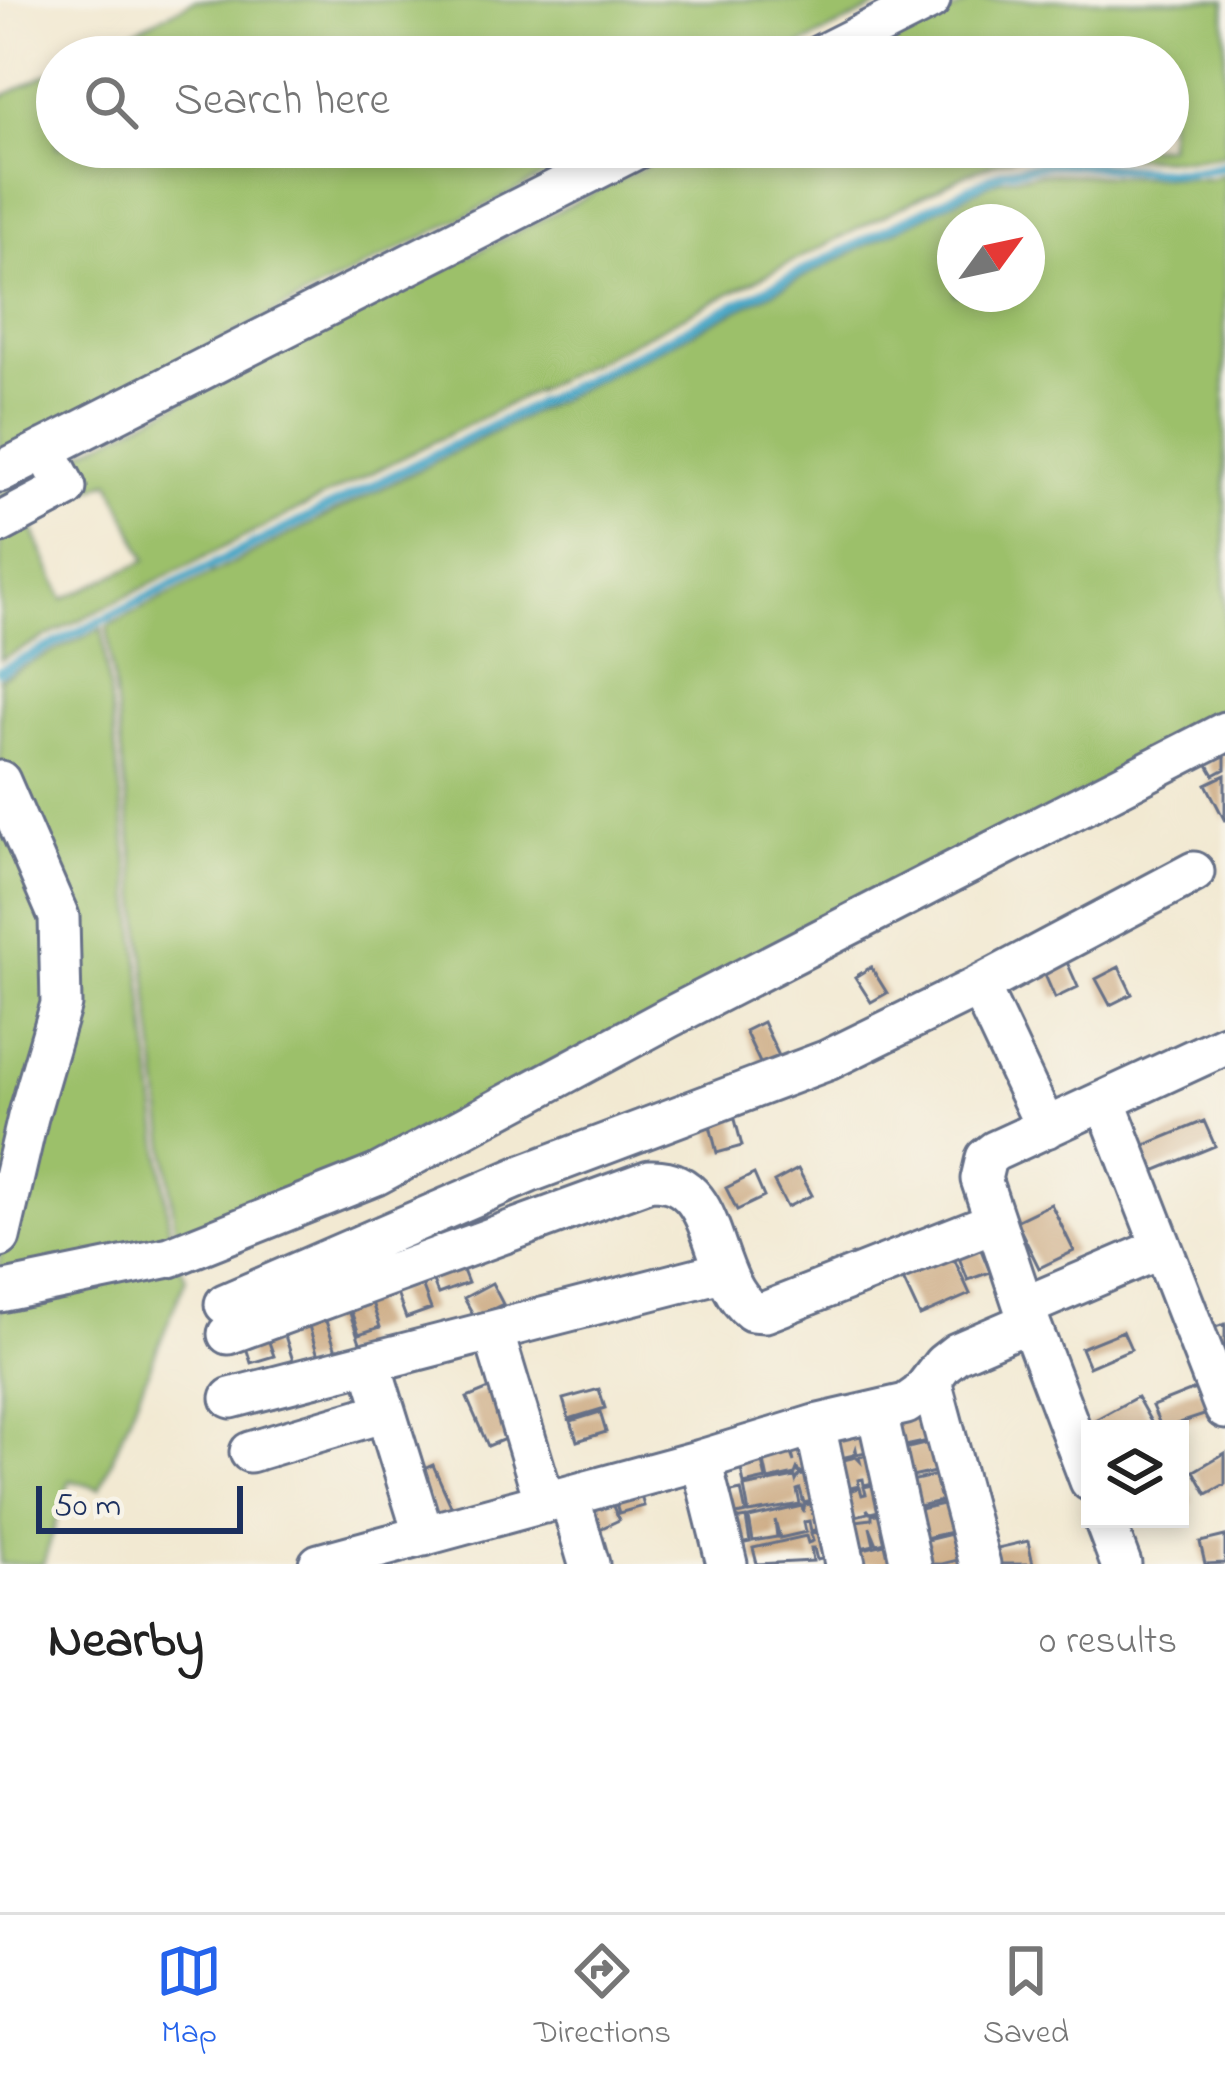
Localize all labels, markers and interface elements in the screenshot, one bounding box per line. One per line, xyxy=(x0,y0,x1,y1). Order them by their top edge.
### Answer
search box xyxy=(36,36,1189,168)
icon: search xyxy=(78,69,144,135)
text: Search here xyxy=(174,69,390,135)
north arrow xyxy=(937,204,1045,312)
map controls xyxy=(1081,1420,1189,1528)
button: layers xyxy=(1081,1420,1189,1528)
scale bar xyxy=(36,1480,243,1533)
text: 50 m xyxy=(54,1483,121,1531)
text: Nearby xyxy=(48,1605,204,1680)
text: 0 results xyxy=(1039,1614,1177,1671)
tab: Map xyxy=(156,1938,222,2058)
tab: Directions xyxy=(534,1938,671,2058)
tab: Saved xyxy=(983,1938,1069,2058)

